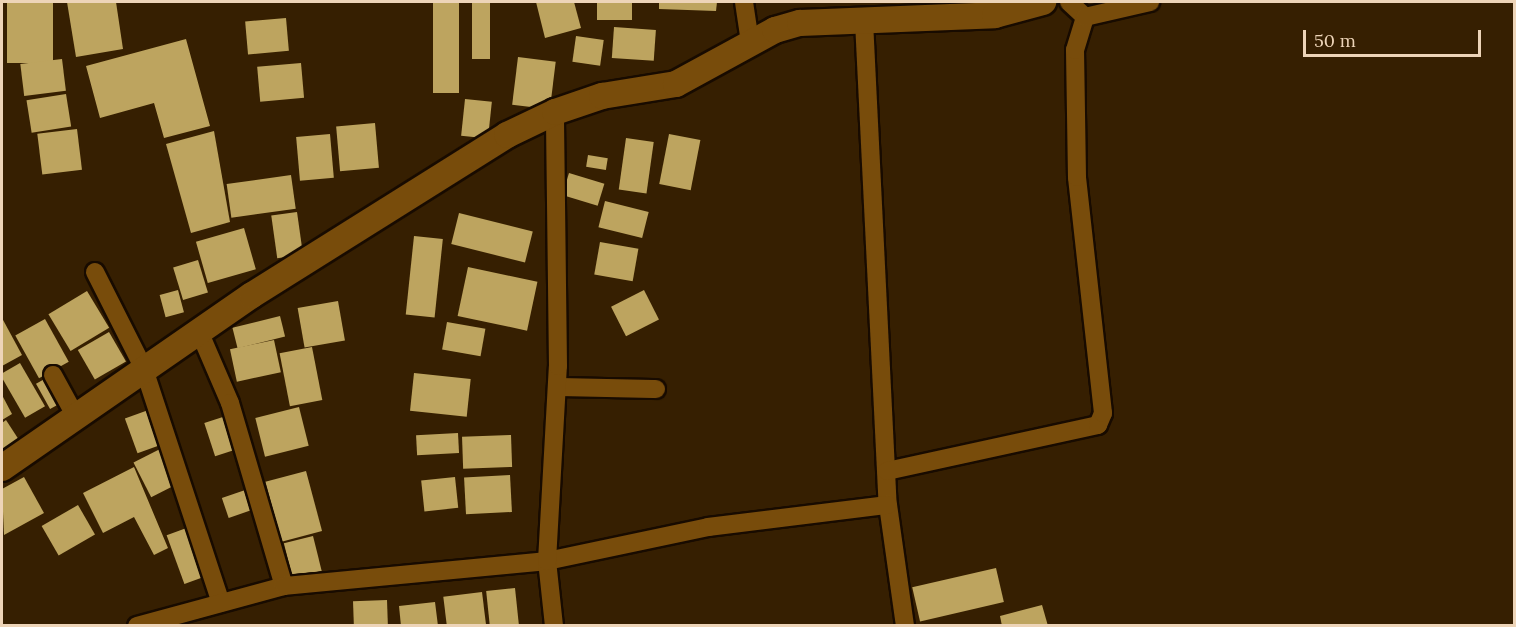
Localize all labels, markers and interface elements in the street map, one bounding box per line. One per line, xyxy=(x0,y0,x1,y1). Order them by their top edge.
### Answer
scale bar xyxy=(1306,18,1484,56)
text: 50 m xyxy=(1314,29,1356,52)

